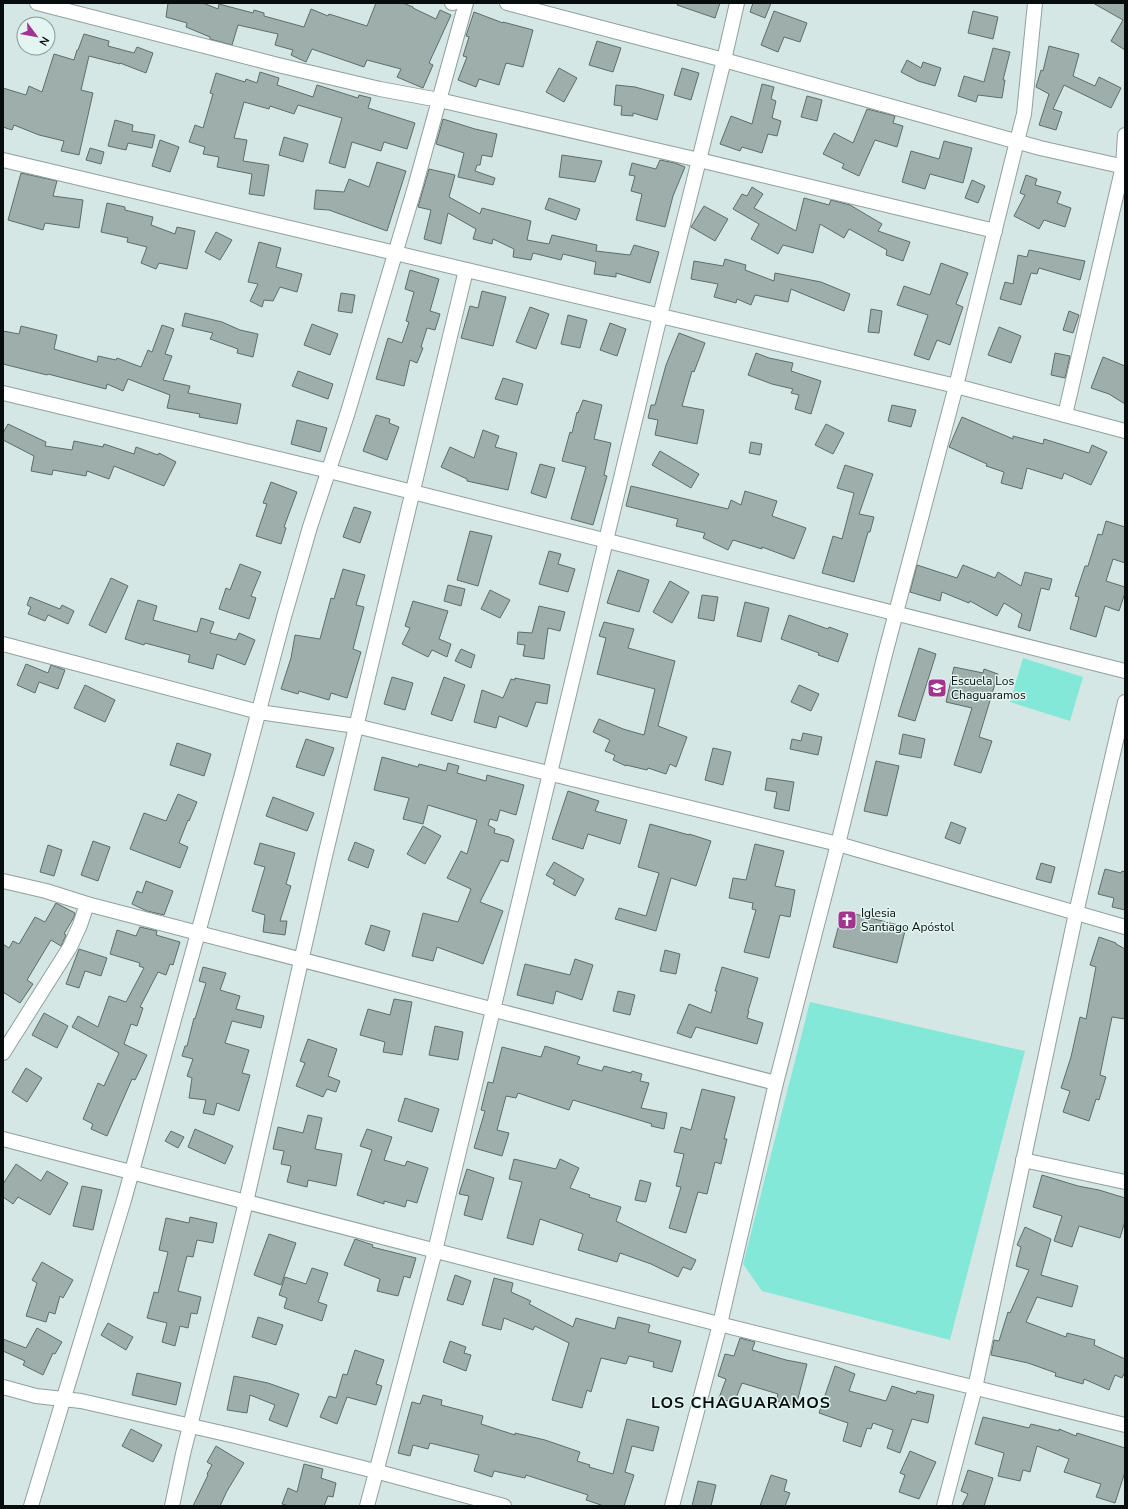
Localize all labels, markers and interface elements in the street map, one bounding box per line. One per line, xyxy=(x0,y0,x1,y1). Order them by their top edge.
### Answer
north arrow xyxy=(16,16,56,56)
text: N xyxy=(36,34,53,49)
place label: Escuela Los Chaguaramos xyxy=(951,673,1026,703)
school or university icon: Escuela Los Chaguaramos xyxy=(926,677,948,699)
place label: Iglesia Santiago Apóstol xyxy=(861,905,955,935)
church icon: Iglesia Santiago Apóstol xyxy=(836,909,858,931)
district label: LOS CHAGUARAMOS xyxy=(651,1392,831,1414)

